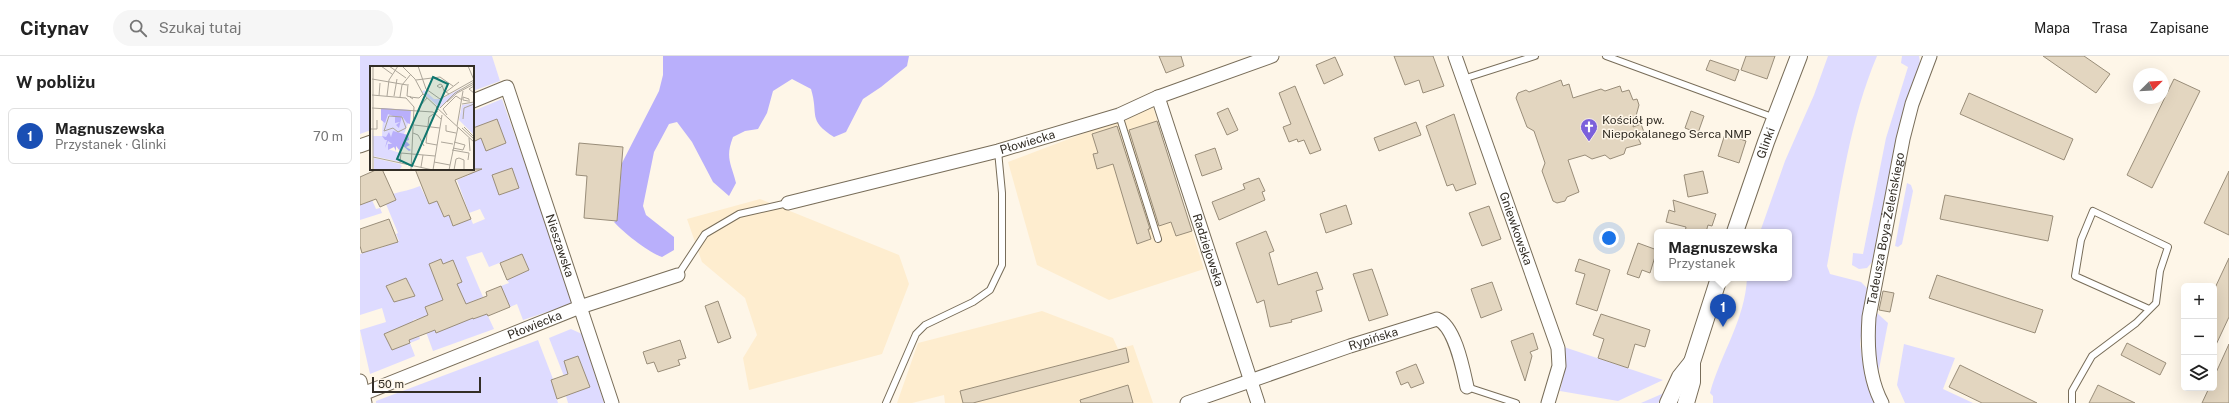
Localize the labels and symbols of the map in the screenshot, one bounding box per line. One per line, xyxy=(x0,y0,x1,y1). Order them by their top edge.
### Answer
inset map xyxy=(370,66,474,170)
north arrow xyxy=(2133,68,2169,104)
place label: Kościół pw. Niepokalanego Serca NMP xyxy=(1602,113,1752,141)
church icon: Kościół pw. Niepokalanego Serca NMP xyxy=(1579,117,1599,142)
street label: Glinki xyxy=(1754,126,1778,161)
street label: Płowiecka xyxy=(998,127,1057,157)
street label: Tadeusza Boya-Żeleńskiego xyxy=(1864,151,1907,306)
street label: Gniewkowska xyxy=(1497,190,1535,267)
street label: Nieszawska xyxy=(543,212,577,279)
street label: Radziejowska xyxy=(1190,212,1226,288)
your location xyxy=(1599,228,1619,248)
pin: 1 xyxy=(1710,294,1736,327)
street label: Płowiecka xyxy=(505,308,564,342)
street label: Rypińska xyxy=(1347,325,1400,353)
scale bar xyxy=(372,375,481,394)

